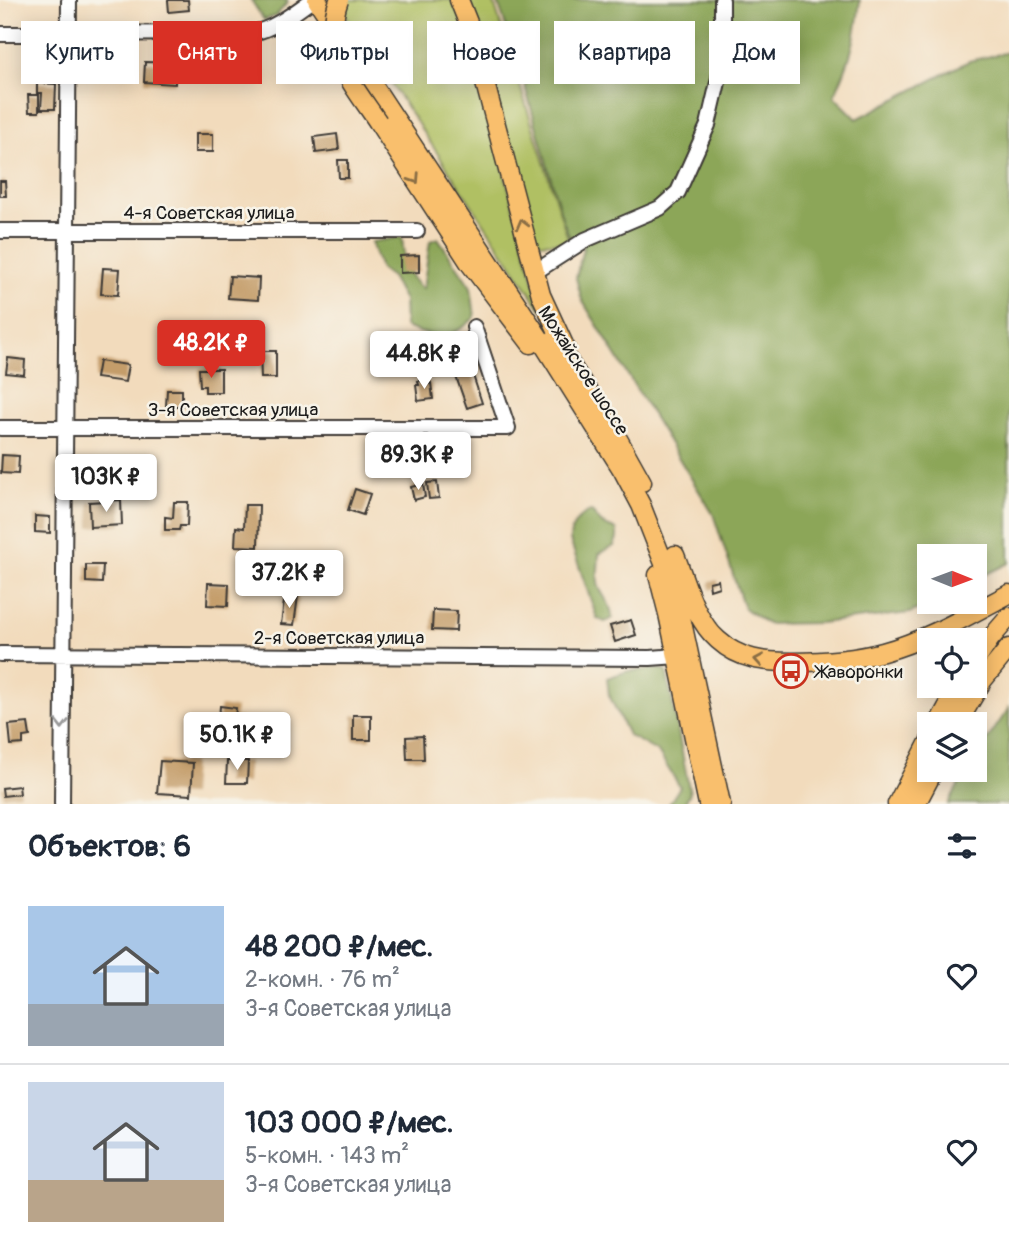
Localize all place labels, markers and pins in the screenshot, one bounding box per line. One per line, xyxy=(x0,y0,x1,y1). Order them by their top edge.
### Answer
pin: 48.2K ₽ xyxy=(146,320,276,380)
pin: 44.8K ₽ xyxy=(359,332,489,391)
pin: 89.3K ₽ xyxy=(353,433,483,492)
pin: 103K ₽ xyxy=(49,454,163,514)
pin: 37.2K ₽ xyxy=(224,550,354,610)
bus stop icon: Жаворонки xyxy=(772,652,810,690)
place label: Жаворонки xyxy=(813,660,903,684)
pin: 50.1K ₽ xyxy=(172,712,302,772)

